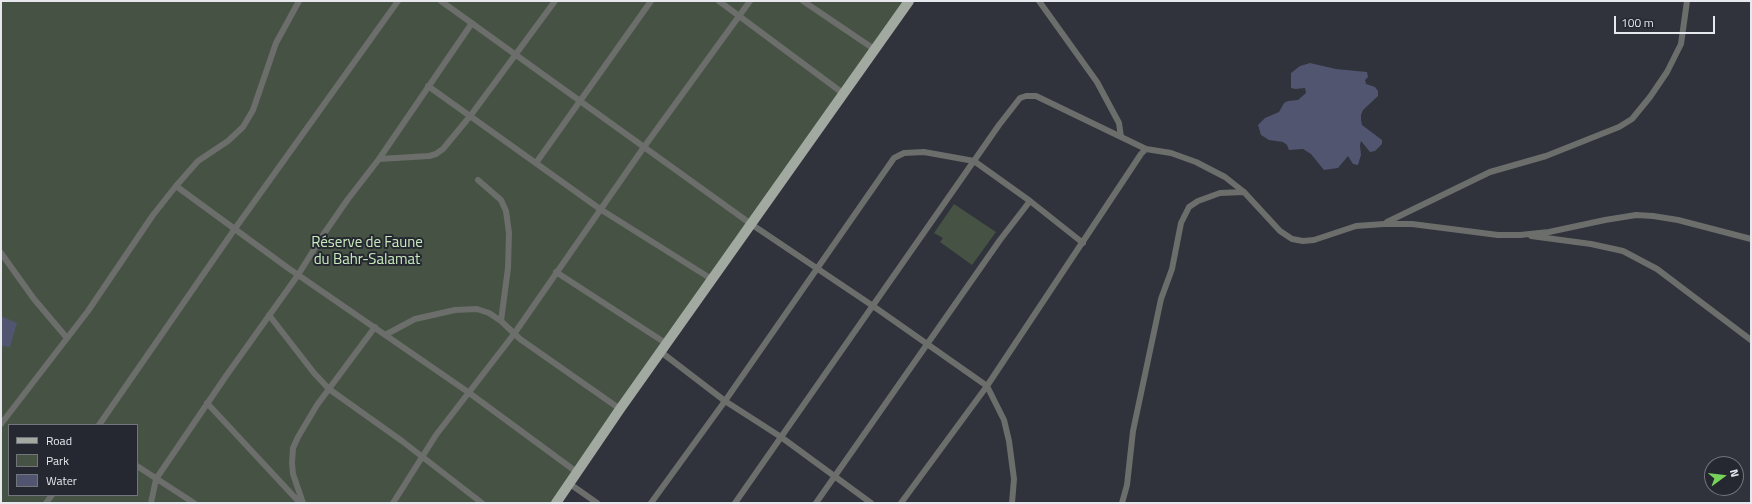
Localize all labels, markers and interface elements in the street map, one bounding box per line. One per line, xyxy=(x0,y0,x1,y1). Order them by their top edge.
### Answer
scale bar xyxy=(1616,8,1717,34)
text: 100 m xyxy=(1621,13,1654,32)
park label: Réserve de Faune du Bahr-Salamat xyxy=(311,234,423,269)
legend xyxy=(8,424,138,496)
text: Road xyxy=(46,431,72,450)
text: Park xyxy=(46,451,69,470)
north arrow xyxy=(1704,456,1744,496)
text: N xyxy=(1726,467,1743,479)
text: Water xyxy=(46,471,77,490)

